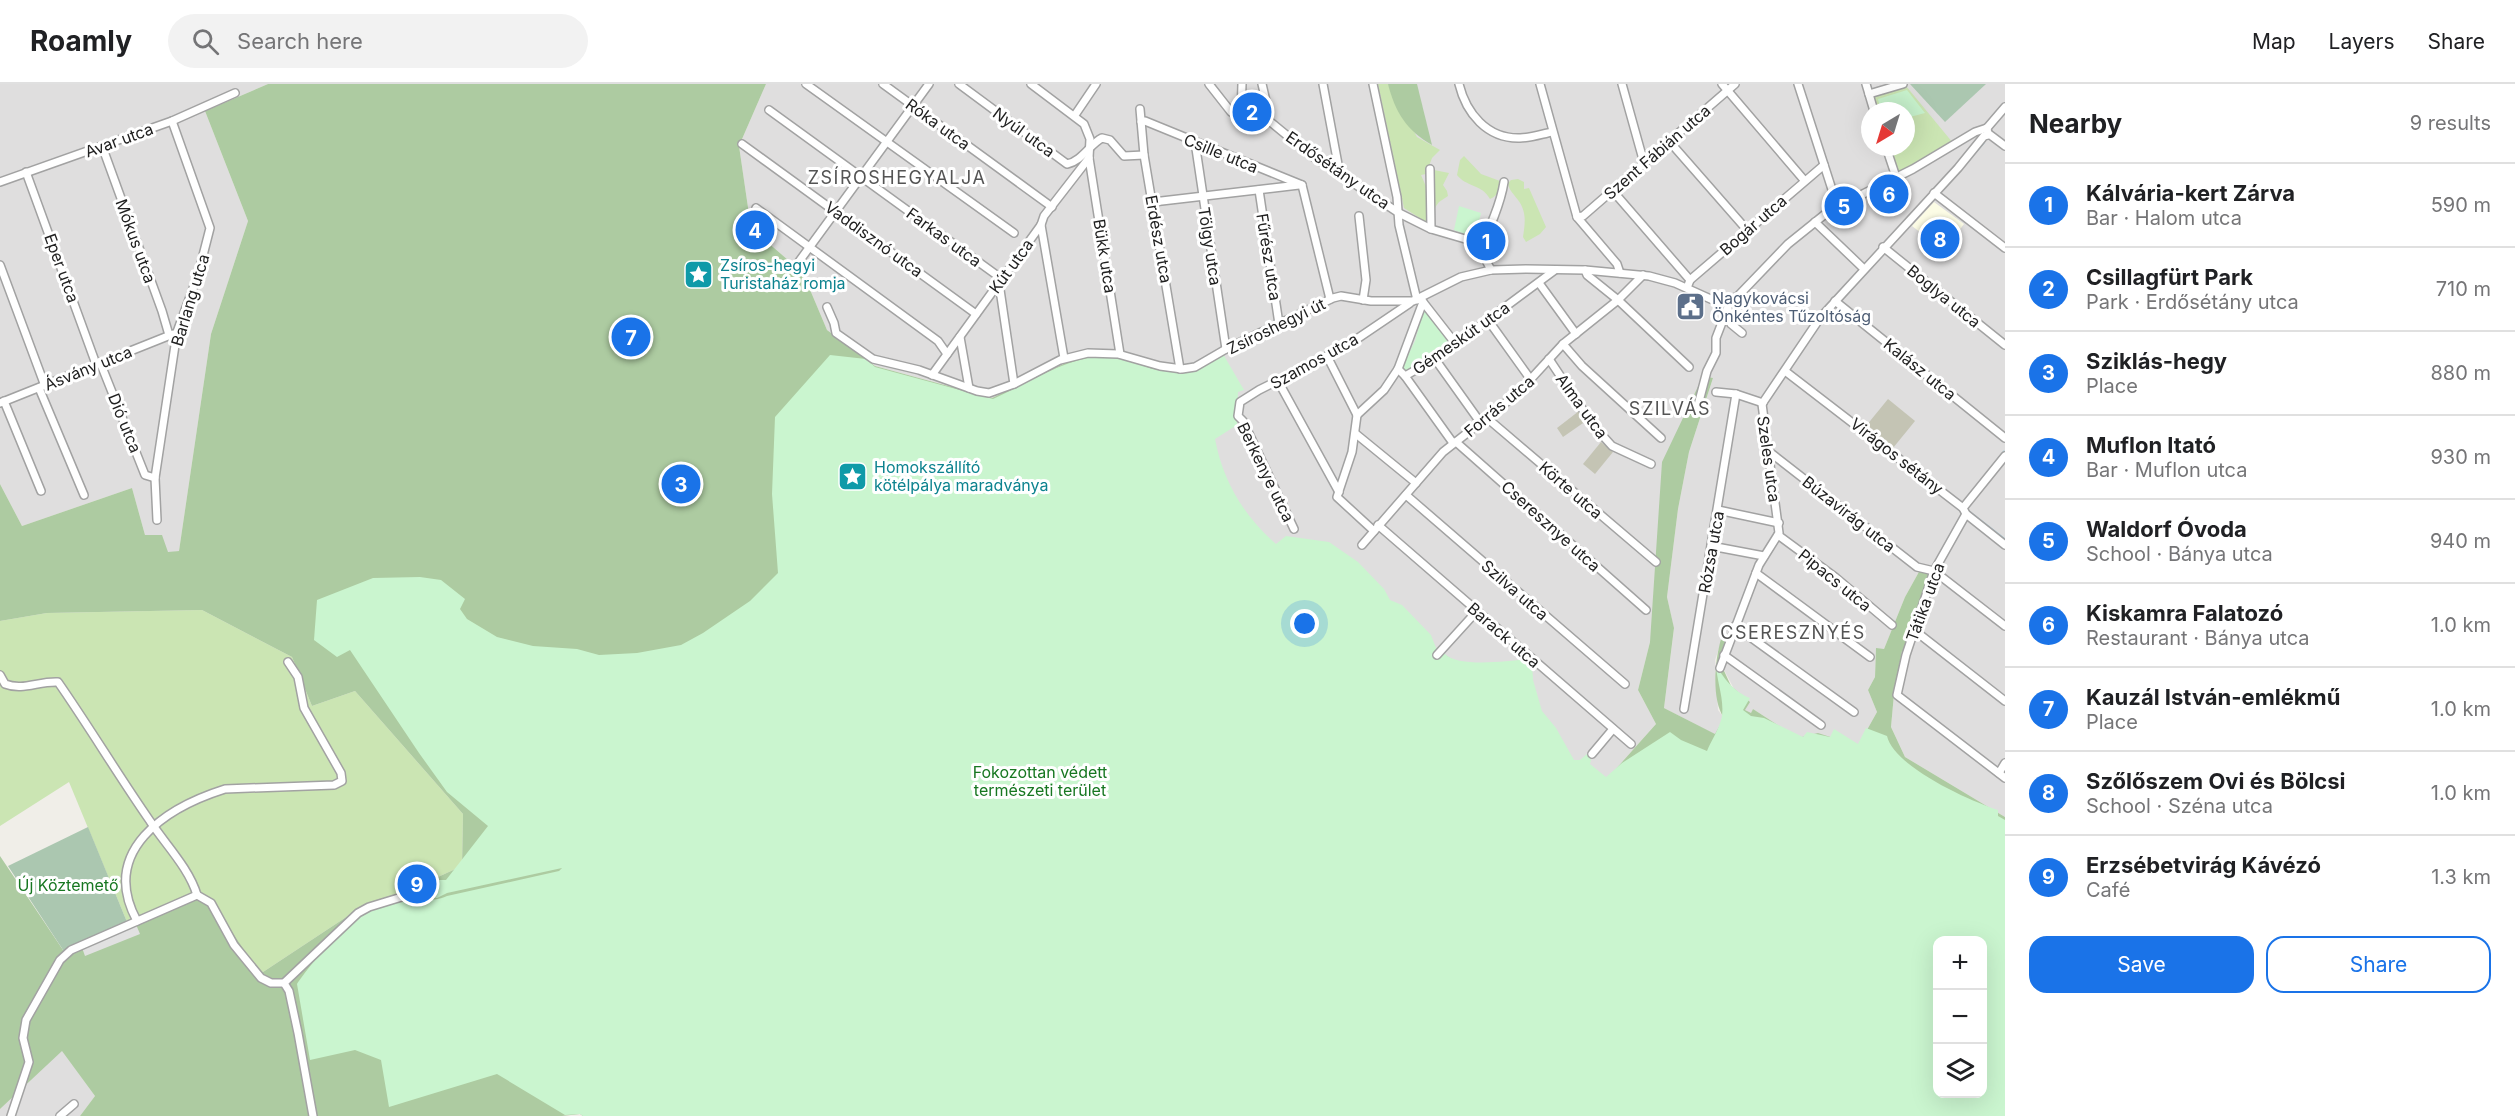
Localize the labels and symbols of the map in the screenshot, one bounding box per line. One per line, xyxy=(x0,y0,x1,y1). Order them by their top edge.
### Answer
pin: 2 xyxy=(1232,90,1272,135)
street label: Róka utca xyxy=(902,94,974,154)
street label: Szent Fábián utca xyxy=(1600,100,1714,204)
north arrow xyxy=(1861,102,1915,156)
street label: Nyúl utca xyxy=(989,103,1059,161)
street label: Avar utca xyxy=(82,118,156,162)
street label: Erdősétány utca xyxy=(1282,127,1394,213)
street label: Csille utca xyxy=(1181,129,1261,177)
district label: ZSÍROSHEGYALJA xyxy=(808,166,986,188)
pin: 6 xyxy=(1870,172,1908,216)
pin: 5 xyxy=(1824,184,1864,228)
street label: Bogár utca xyxy=(1715,190,1791,260)
street label: Erdész utca xyxy=(1141,193,1177,285)
street label: Mókus utca xyxy=(112,196,160,286)
street label: Vaddisznó utca xyxy=(821,197,927,281)
street label: Farkas utca xyxy=(903,203,985,271)
street label: Tölgy utca xyxy=(1194,205,1226,287)
pin: 4 xyxy=(736,208,774,252)
street label: Fűrész utca xyxy=(1252,212,1286,302)
pin: 8 xyxy=(1920,216,1960,262)
street label: Bükk utca xyxy=(1089,217,1121,295)
pin: 1 xyxy=(1466,218,1506,264)
street label: Eper utca xyxy=(40,231,84,305)
street label: Kút utca xyxy=(985,235,1037,297)
street label: Barlang utca xyxy=(167,252,213,348)
place label: Zsíros-hegyi Turistaház romja xyxy=(720,255,846,293)
place icon: Zsíros-hegyi Turistaház romja xyxy=(683,258,715,290)
street label: Boglya utca xyxy=(1903,260,1985,332)
place label: Nagykovácsi Önkéntes Tűzoltóság xyxy=(1712,288,1871,326)
public building icon: Nagykovácsi Önkéntes Tűzoltóság xyxy=(1675,291,1707,323)
street label: Zsíroshegyi út xyxy=(1224,294,1328,358)
street label: Gémeskút utca xyxy=(1409,297,1513,379)
pin: 7 xyxy=(612,314,650,360)
street label: Szamos utca xyxy=(1267,329,1361,393)
street label: Kalász utca xyxy=(1880,334,1960,404)
street label: Ásvány utca xyxy=(41,341,135,395)
street label: Alma utca xyxy=(1552,370,1612,442)
street label: Forrás utca xyxy=(1460,371,1538,441)
street label: Dió utca xyxy=(104,390,146,456)
district label: SZILVÁS xyxy=(1629,397,1711,419)
street label: Virágos sétány xyxy=(1846,413,1948,499)
street label: Szeles utca xyxy=(1753,414,1785,504)
street label: Berkenye utca xyxy=(1233,419,1299,525)
place label: Homokszállító kötélpálya maradványa xyxy=(874,457,1048,495)
street label: Körte utca xyxy=(1535,457,1607,523)
place icon: Homokszállító kötélpálya maradványa xyxy=(837,460,869,492)
pin: 3 xyxy=(662,462,700,506)
street label: Búzavirág utca xyxy=(1799,471,1899,557)
street label: Cseresznye utca xyxy=(1497,476,1605,576)
street label: Rózsa utca xyxy=(1694,509,1728,595)
street label: Pipacs utca xyxy=(1795,545,1875,615)
street label: Szilva utca xyxy=(1477,556,1553,624)
street label: Tátika utca xyxy=(1902,560,1948,644)
street label: Barack utca xyxy=(1464,598,1544,672)
your location xyxy=(1290,609,1319,638)
district label: CSERESZNYÉS xyxy=(1720,621,1866,643)
park label: Fokozottan védett természeti terület xyxy=(973,762,1107,800)
pin: 9 xyxy=(398,862,436,906)
park label: Új Köztemető xyxy=(17,875,119,895)

